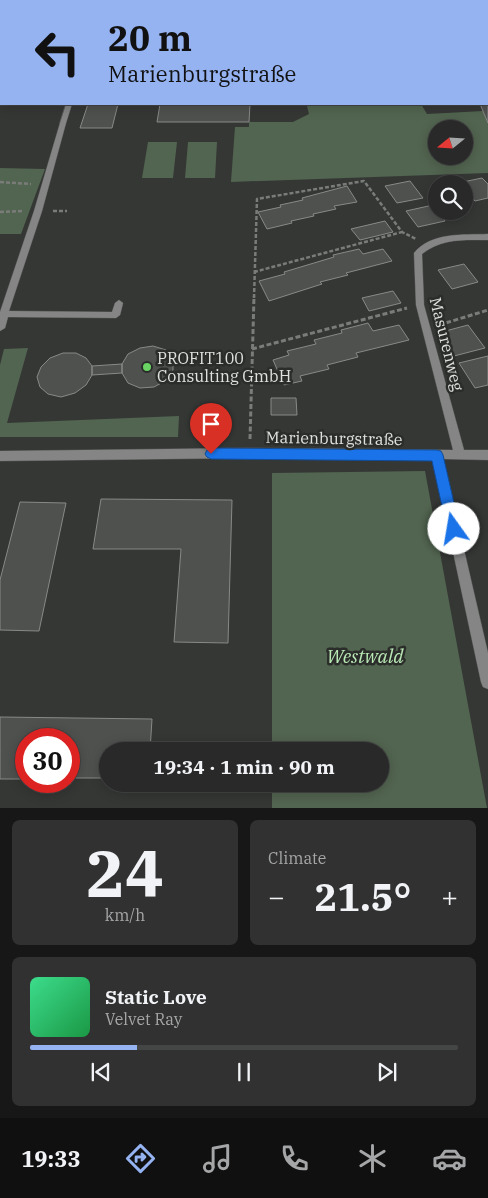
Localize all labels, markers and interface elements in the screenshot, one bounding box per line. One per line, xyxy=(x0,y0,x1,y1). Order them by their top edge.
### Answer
text: 20 m xyxy=(108,15,192,61)
icon: left xyxy=(25,20,90,85)
text: Marienburgstraße xyxy=(108,59,296,88)
north arrow xyxy=(428,120,472,165)
map controls xyxy=(428,120,473,220)
button: search xyxy=(428,175,473,220)
street label: Masurenweg xyxy=(426,295,468,393)
place label: PROFIT100 Consulting GmbH xyxy=(157,348,291,386)
marker: PROFIT100 Consulting GmbH xyxy=(141,361,153,373)
pin xyxy=(190,403,232,454)
icon: arrive xyxy=(197,410,225,438)
street label: Marienburgstraße xyxy=(265,427,403,449)
position arrow xyxy=(427,502,479,554)
park label: Westwald xyxy=(326,644,404,668)
speed limit sign: 30 xyxy=(15,728,80,793)
text: 19:34 · 1 min · 90 m xyxy=(153,755,335,779)
text: 24 xyxy=(86,830,164,915)
text: Climate xyxy=(268,848,326,868)
text: 21.5° xyxy=(315,872,411,921)
text: − xyxy=(268,878,285,915)
text: + xyxy=(441,878,458,915)
text: km/h xyxy=(105,905,145,925)
text: Static Love xyxy=(105,985,207,1009)
text: Velvet Ray xyxy=(105,1009,182,1029)
icon: previous xyxy=(87,1058,115,1086)
icon: pause xyxy=(230,1058,258,1086)
icon: next xyxy=(373,1058,401,1086)
icon: directions xyxy=(123,1141,158,1176)
icon: music xyxy=(200,1141,235,1176)
icon: phone xyxy=(277,1141,312,1176)
icon: climate xyxy=(355,1141,390,1176)
icon: car xyxy=(432,1141,467,1176)
text: 19:33 xyxy=(21,1144,81,1173)

